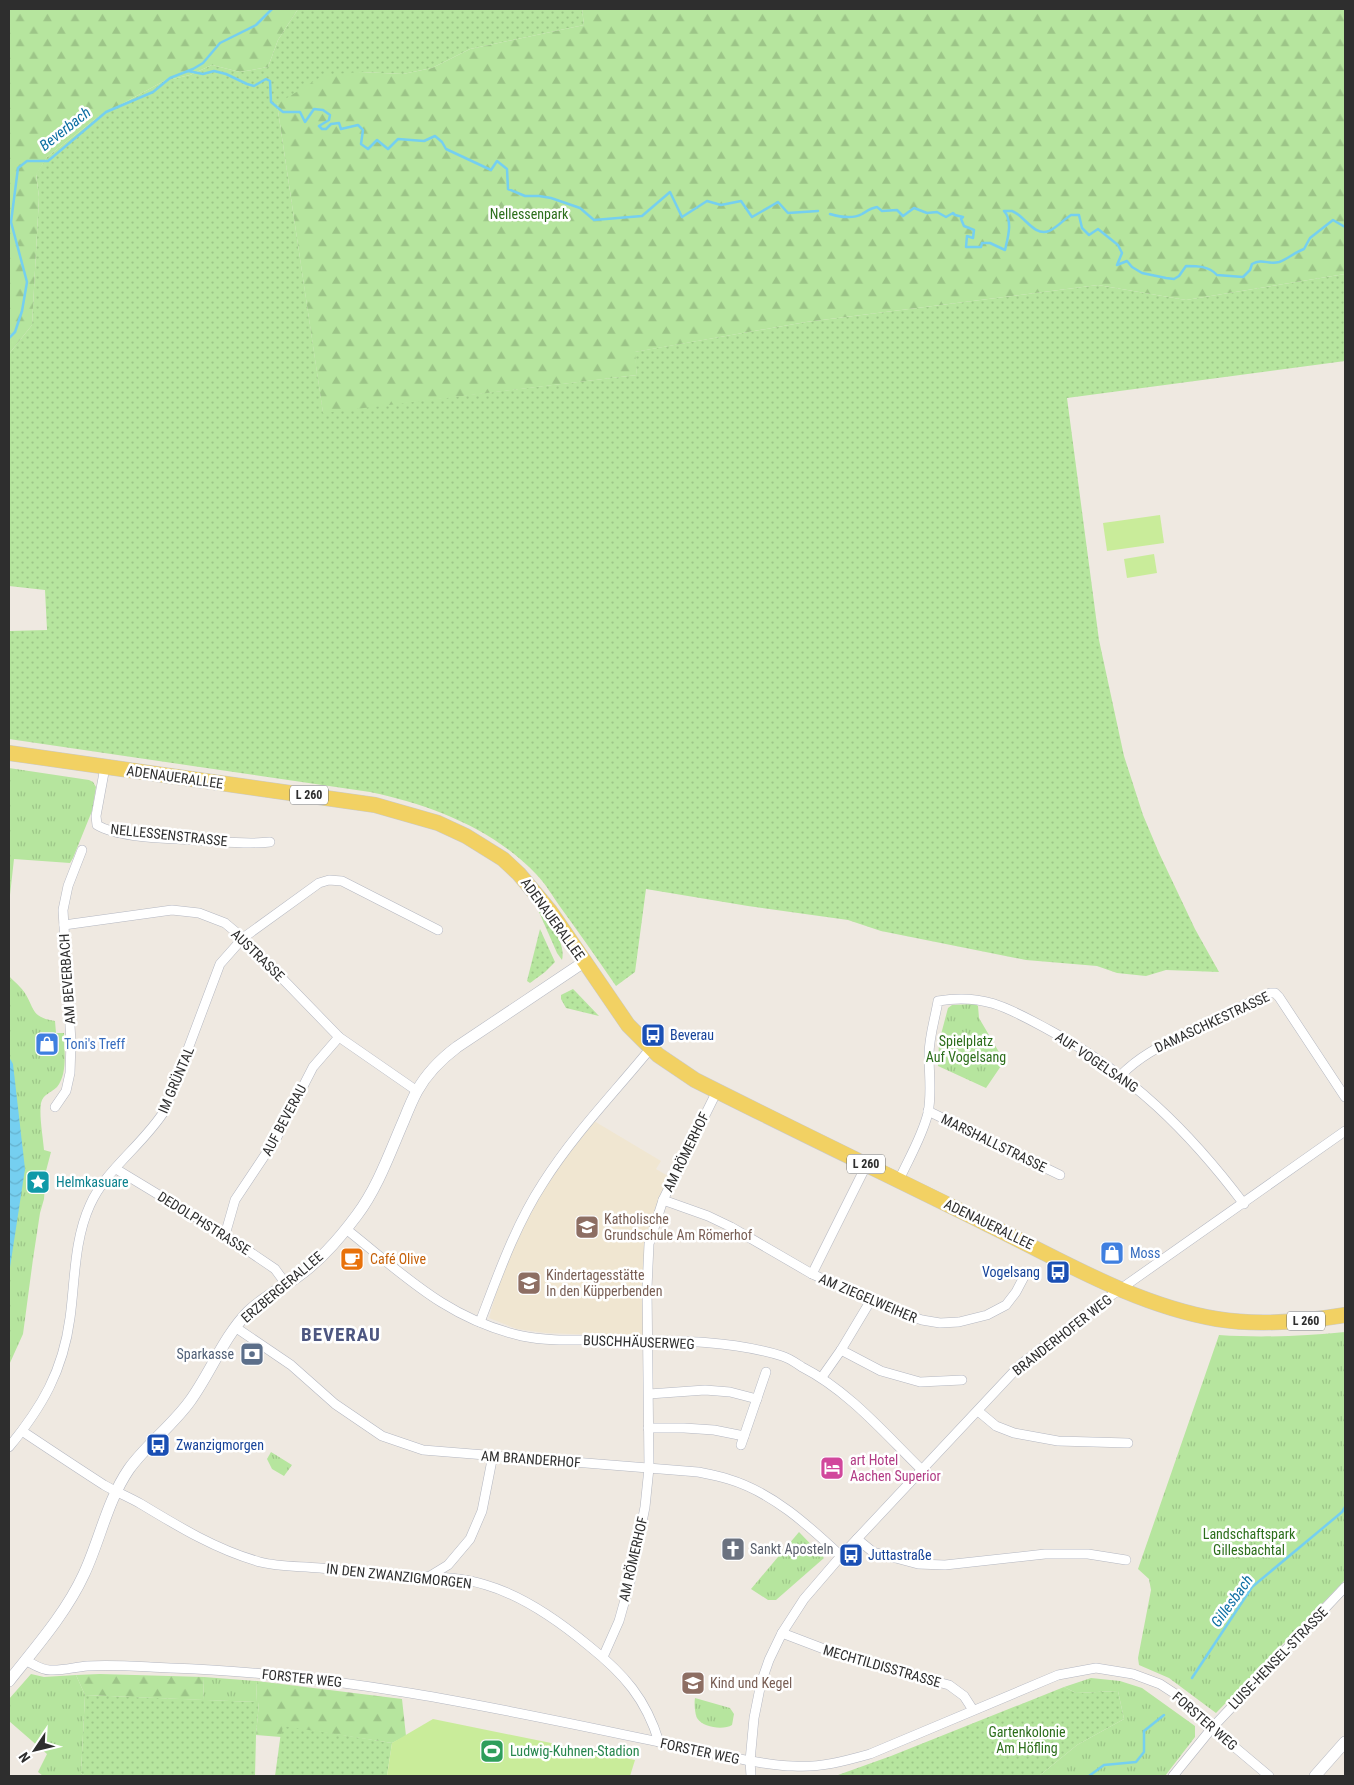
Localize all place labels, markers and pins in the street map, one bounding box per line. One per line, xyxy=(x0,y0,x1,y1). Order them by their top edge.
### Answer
bus stop icon: Beverau xyxy=(640,1022,666,1048)
place label: Beverau xyxy=(670,1027,714,1043)
shop icon: Toni's Treff xyxy=(34,1031,60,1057)
place label: Toni's Treff xyxy=(64,1036,126,1052)
place icon: Helmkasuare xyxy=(25,1169,51,1195)
place label: Helmkasuare xyxy=(56,1174,129,1190)
place label: Katholische Grundschule Am Römerhof xyxy=(604,1211,753,1243)
school or university icon: Katholische Grundschule Am Römerhof xyxy=(574,1214,600,1240)
shop icon: Moss xyxy=(1099,1240,1125,1266)
place label: Moss xyxy=(1130,1245,1160,1261)
cafe icon: Café Olive xyxy=(339,1246,365,1272)
place label: Café Olive xyxy=(370,1251,426,1267)
bus stop icon: Vogelsang xyxy=(1045,1259,1071,1285)
place label: Vogelsang xyxy=(982,1264,1040,1280)
place label: Kindertagesstätte In den Küpperbenden xyxy=(546,1267,662,1299)
school or university icon: Kindertagesstätte In den Küpperbenden xyxy=(516,1270,542,1296)
bank icon: Sparkasse xyxy=(239,1341,265,1367)
place label: Sparkasse xyxy=(177,1346,234,1362)
bus stop icon: Zwanzigmorgen xyxy=(145,1432,171,1458)
place label: Zwanzigmorgen xyxy=(176,1437,264,1453)
place label: art Hotel Aachen Superior xyxy=(850,1452,941,1484)
hotel icon: art Hotel Aachen Superior xyxy=(819,1455,845,1481)
church icon: Sankt Aposteln xyxy=(720,1536,746,1562)
place label: Sankt Aposteln xyxy=(750,1541,834,1557)
bus stop icon: Juttastraße xyxy=(838,1542,864,1568)
place label: Juttastraße xyxy=(868,1547,932,1563)
school or university icon: Kind und Kegel xyxy=(680,1670,706,1696)
place label: Kind und Kegel xyxy=(710,1675,792,1691)
sports icon: Ludwig-Kuhnen-Stadion xyxy=(479,1738,505,1764)
place label: Ludwig-Kuhnen-Stadion xyxy=(510,1743,639,1759)

